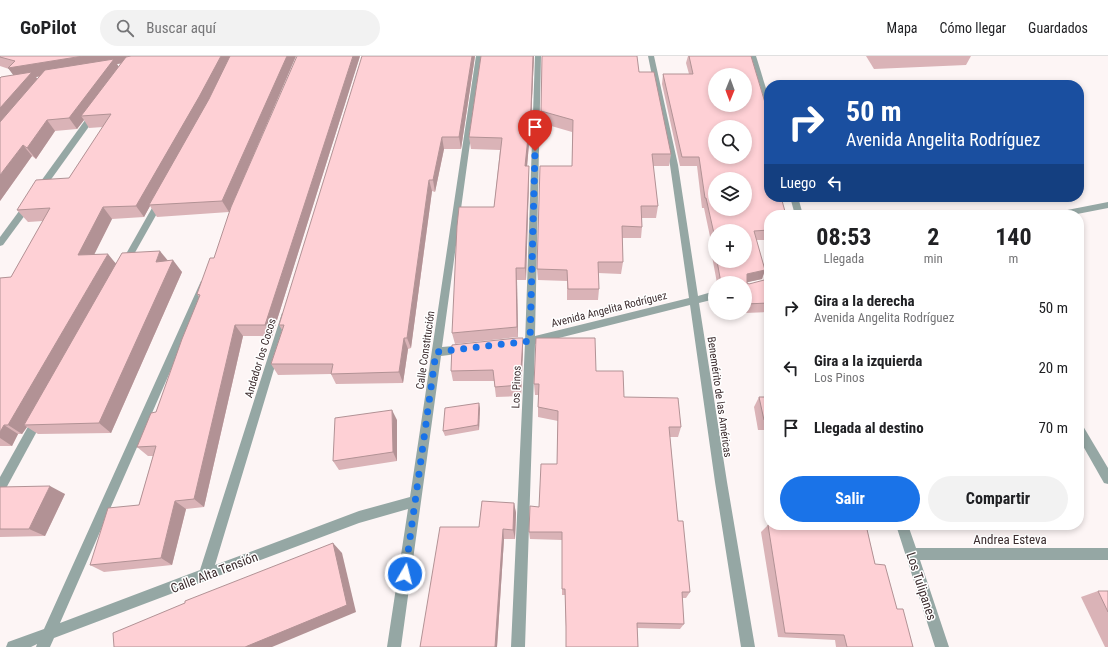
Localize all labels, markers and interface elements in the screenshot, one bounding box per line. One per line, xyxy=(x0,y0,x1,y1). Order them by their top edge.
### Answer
search box xyxy=(100,10,380,46)
text: GoPilot xyxy=(20,16,76,39)
icon: search xyxy=(114,17,136,39)
text: Buscar aquí xyxy=(146,19,216,37)
text: Mapa xyxy=(887,20,918,36)
text: Cómo llegar xyxy=(940,20,1006,36)
text: Guardados xyxy=(1028,20,1088,36)
north arrow xyxy=(708,68,752,112)
map controls xyxy=(708,68,752,320)
text: 50 m xyxy=(846,95,902,128)
icon: right xyxy=(780,96,832,148)
pin xyxy=(518,110,552,151)
icon: arrive xyxy=(524,116,546,138)
button: search xyxy=(708,120,752,164)
text: Avenida Angelita Rodríguez xyxy=(846,129,1040,150)
button: layers xyxy=(708,172,752,216)
icon: left xyxy=(824,172,846,194)
text: Luego xyxy=(780,174,816,192)
text: 08:53 xyxy=(816,223,871,251)
text: 2 xyxy=(927,223,939,251)
text: 140 xyxy=(995,223,1032,251)
button: + xyxy=(708,224,752,268)
text: Llegada xyxy=(824,251,864,266)
text: min xyxy=(924,251,943,266)
text: m xyxy=(1009,251,1018,266)
button: − xyxy=(708,276,752,320)
street label: Avenida Angelita Rodríguez xyxy=(550,289,668,330)
text: Gira a la derecha xyxy=(814,292,915,310)
icon: right xyxy=(780,297,802,319)
text: 50 m xyxy=(1038,299,1068,317)
street label: Calle Constitución xyxy=(414,310,437,390)
text: Avenida Angelita Rodríguez xyxy=(814,310,954,325)
street label: Andador los Cocos xyxy=(242,317,279,399)
street label: Benemérito de las Américas xyxy=(705,336,734,458)
text: Gira a la izquierda xyxy=(814,352,922,370)
icon: left xyxy=(780,357,802,379)
text: 20 m xyxy=(1038,359,1068,377)
street label: Los Pinos xyxy=(509,365,524,409)
text: Los Pinos xyxy=(814,370,865,385)
icon: arrive xyxy=(780,417,802,439)
text: Llegada al destino xyxy=(814,419,924,437)
text: 70 m xyxy=(1038,419,1068,437)
button: Salir xyxy=(780,476,920,522)
button: Compartir xyxy=(928,476,1068,522)
street label: Andrea Esteva xyxy=(973,532,1047,547)
street label: Calle Alta Tensión xyxy=(168,549,260,596)
street label: Los Tulipanes xyxy=(903,550,940,622)
position arrow xyxy=(384,553,426,595)

